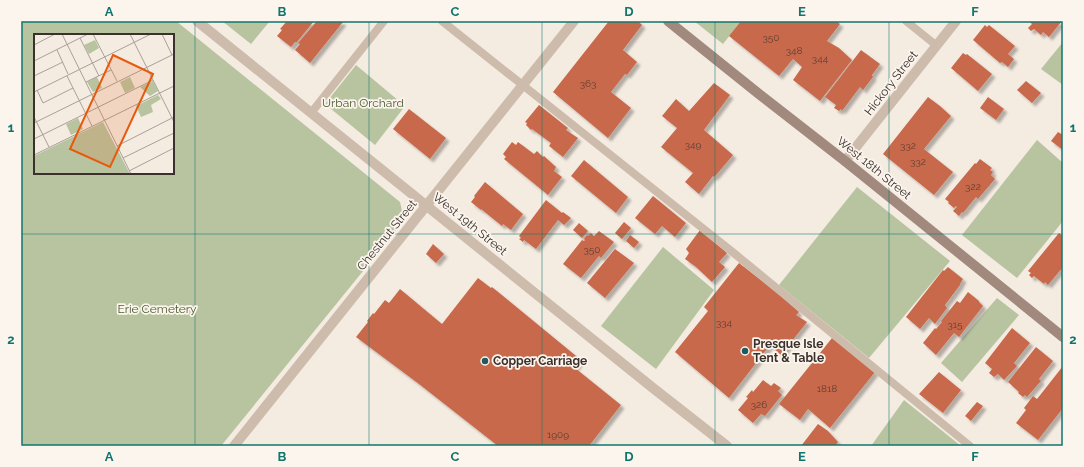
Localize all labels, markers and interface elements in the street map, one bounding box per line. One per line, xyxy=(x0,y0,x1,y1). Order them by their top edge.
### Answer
text: A xyxy=(105,4,114,19)
text: B xyxy=(278,4,287,19)
text: C xyxy=(451,4,460,19)
text: D xyxy=(624,4,634,19)
text: E xyxy=(798,4,806,19)
text: F xyxy=(971,4,979,19)
house number: 350 xyxy=(763,32,779,43)
inset map xyxy=(34,34,174,174)
house number: 348 xyxy=(786,45,802,56)
street label: Hickory Street xyxy=(861,48,921,118)
house number: 344 xyxy=(812,53,829,64)
house number: 363 xyxy=(580,78,596,89)
park label: Urban Orchard xyxy=(322,96,404,110)
text: 1 xyxy=(8,120,15,135)
text: 1 xyxy=(1070,120,1077,135)
street label: West 18th Street xyxy=(834,134,914,202)
house number: 349 xyxy=(685,139,701,150)
house number: 332 xyxy=(900,140,916,151)
house number: 332 xyxy=(910,156,926,167)
house number: 322 xyxy=(965,181,981,192)
street label: West 19th Street xyxy=(430,190,510,258)
street label: Chestnut Street xyxy=(354,197,420,273)
house number: 350 xyxy=(584,244,600,255)
park label: Erie Cemetery xyxy=(117,302,197,316)
house number: 334 xyxy=(716,317,733,328)
house number: 315 xyxy=(947,319,963,330)
text: 2 xyxy=(7,332,15,347)
text: 2 xyxy=(1069,332,1077,347)
place label: Presque Isle Tent & Table xyxy=(753,337,824,365)
marker: Presque Isle Tent & Table xyxy=(740,346,750,356)
place label: Copper Carriage xyxy=(493,354,587,368)
marker: Copper Carriage xyxy=(480,356,490,366)
house number: 1818 xyxy=(817,383,837,394)
house number: 326 xyxy=(751,399,767,410)
house number: 1909 xyxy=(547,429,569,440)
text: A xyxy=(105,449,114,464)
text: B xyxy=(278,449,287,464)
text: C xyxy=(451,449,460,464)
text: D xyxy=(624,449,634,464)
text: E xyxy=(798,449,806,464)
text: F xyxy=(971,449,979,464)

